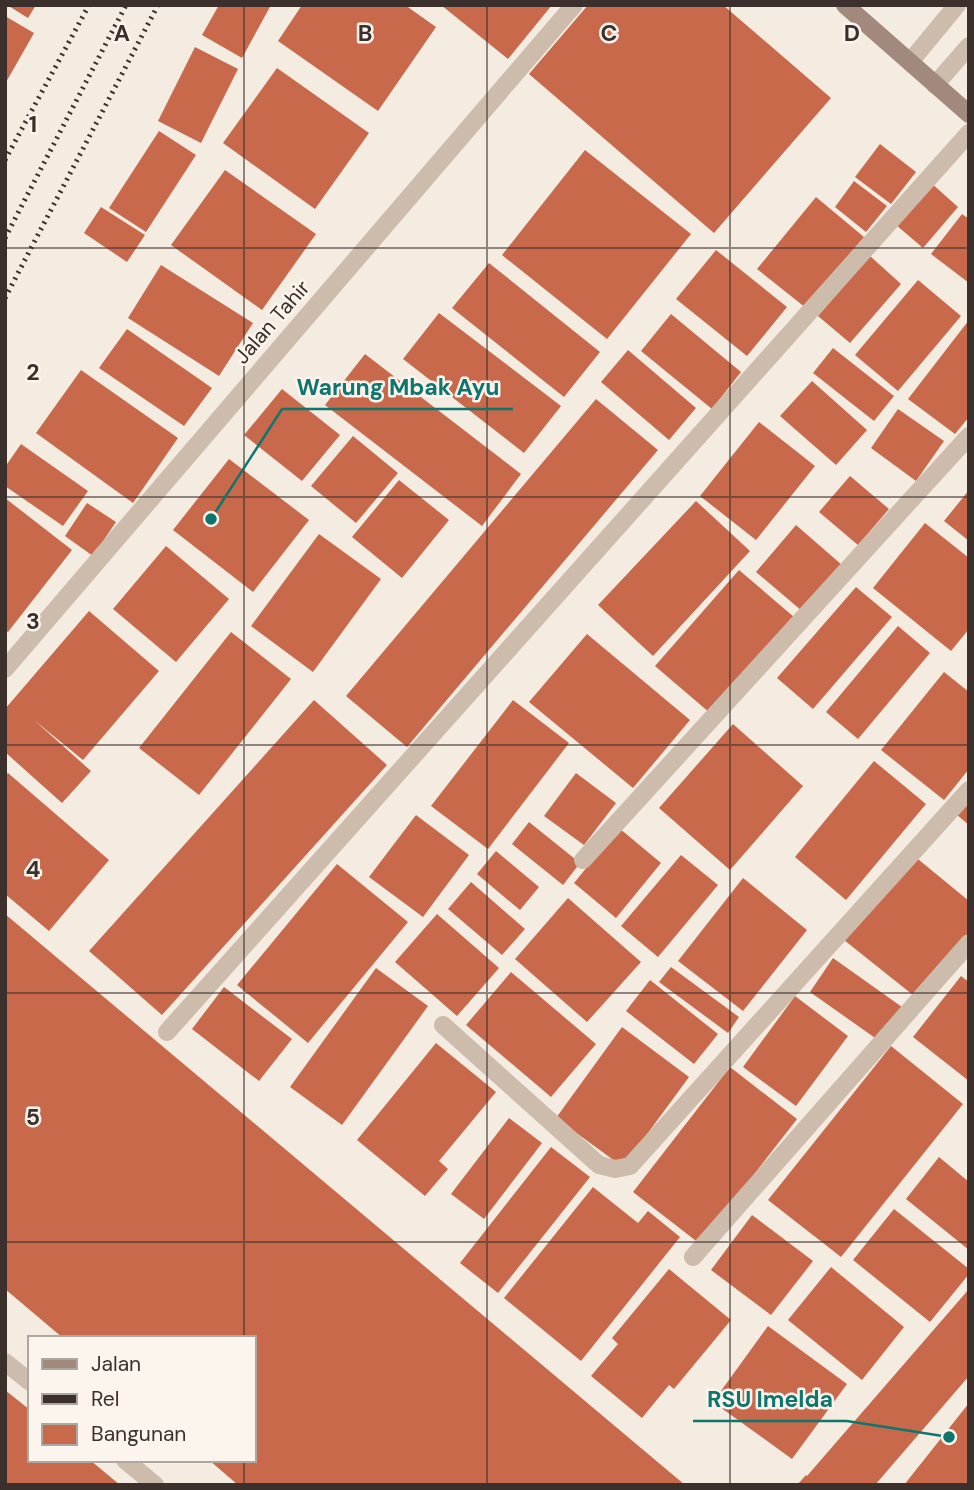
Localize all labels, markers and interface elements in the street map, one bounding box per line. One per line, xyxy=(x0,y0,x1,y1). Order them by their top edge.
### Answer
text: A xyxy=(114,18,130,48)
text: B xyxy=(358,18,372,48)
text: C xyxy=(601,18,617,48)
text: D xyxy=(844,18,860,48)
text: 1 xyxy=(29,109,37,139)
street label: Jalan Tahir xyxy=(228,274,316,370)
text: 2 xyxy=(26,357,40,387)
callout: Warung Mbak Ayu xyxy=(282,365,513,409)
text: Warung Mbak Ayu xyxy=(296,372,500,402)
text: 3 xyxy=(26,606,40,636)
text: 4 xyxy=(26,854,41,884)
text: 5 xyxy=(26,1102,40,1132)
legend xyxy=(28,1336,256,1462)
text: Jalan xyxy=(91,1350,141,1378)
callout: RSU Imelda xyxy=(693,1377,847,1421)
text: RSU Imelda xyxy=(707,1384,833,1414)
text: Rel xyxy=(91,1385,119,1413)
text: Bangunan xyxy=(91,1420,186,1448)

